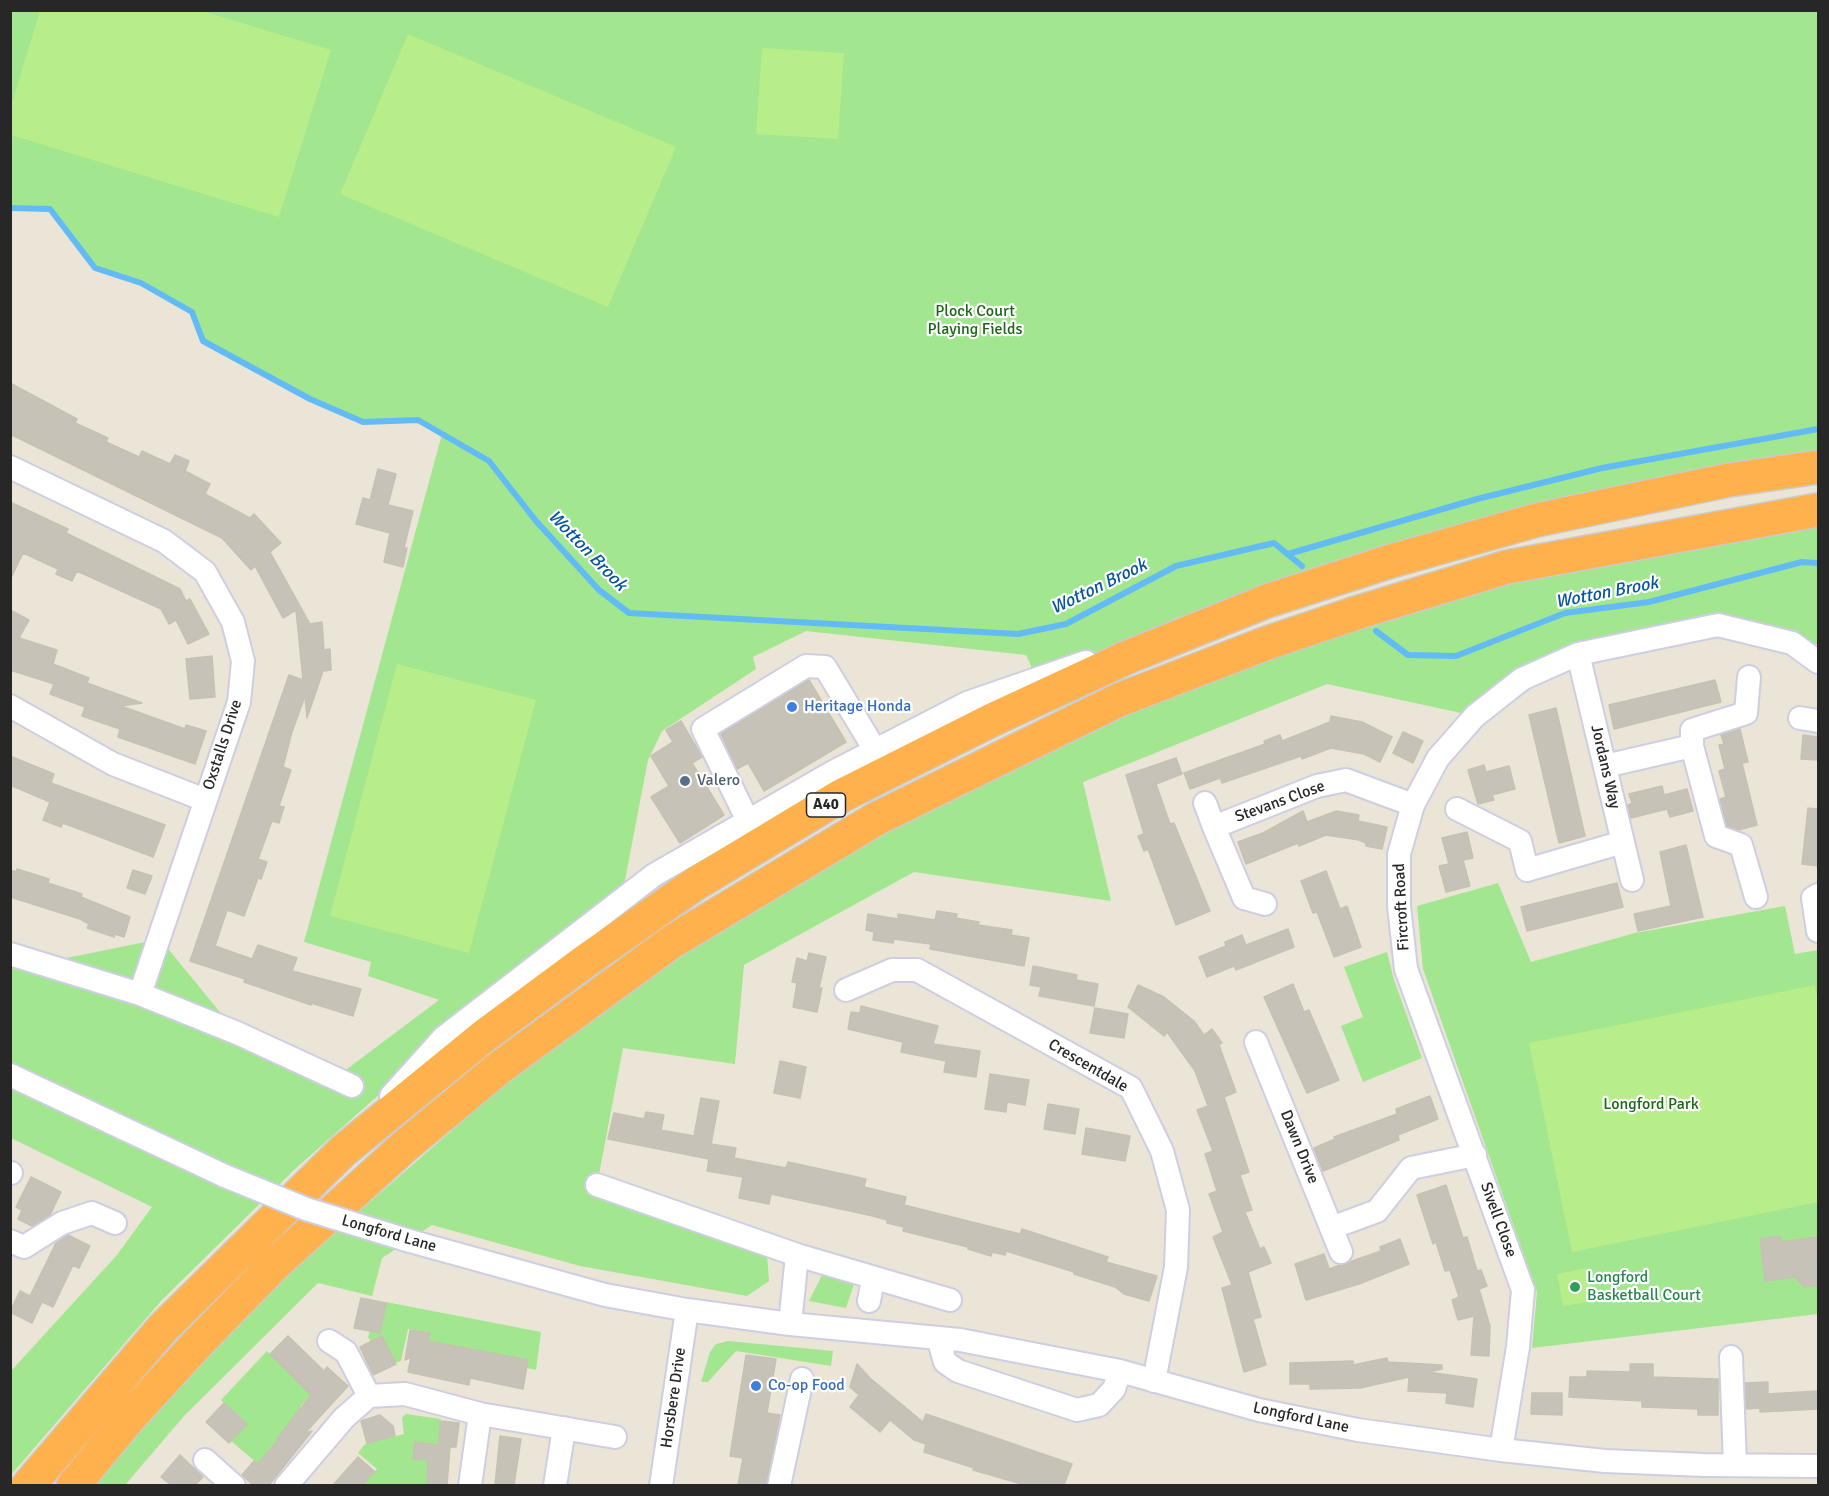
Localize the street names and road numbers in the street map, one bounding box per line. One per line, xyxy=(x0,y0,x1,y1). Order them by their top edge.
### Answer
street label: Oxstalls Drive xyxy=(199,697,247,793)
street label: Jordans Way xyxy=(1586,723,1624,811)
street label: Stevans Close xyxy=(1232,777,1328,827)
road number: A40 xyxy=(806,793,846,817)
street label: Fircroft Road xyxy=(1390,863,1414,951)
street label: Crescentdale xyxy=(1045,1035,1131,1097)
street label: Dawn Drive xyxy=(1276,1107,1322,1187)
street label: Sivell Close xyxy=(1476,1180,1520,1260)
street label: Longford Lane xyxy=(339,1211,439,1257)
street label: Horsbere Drive xyxy=(657,1346,691,1450)
street label: Longford Lane xyxy=(1251,1398,1351,1438)

